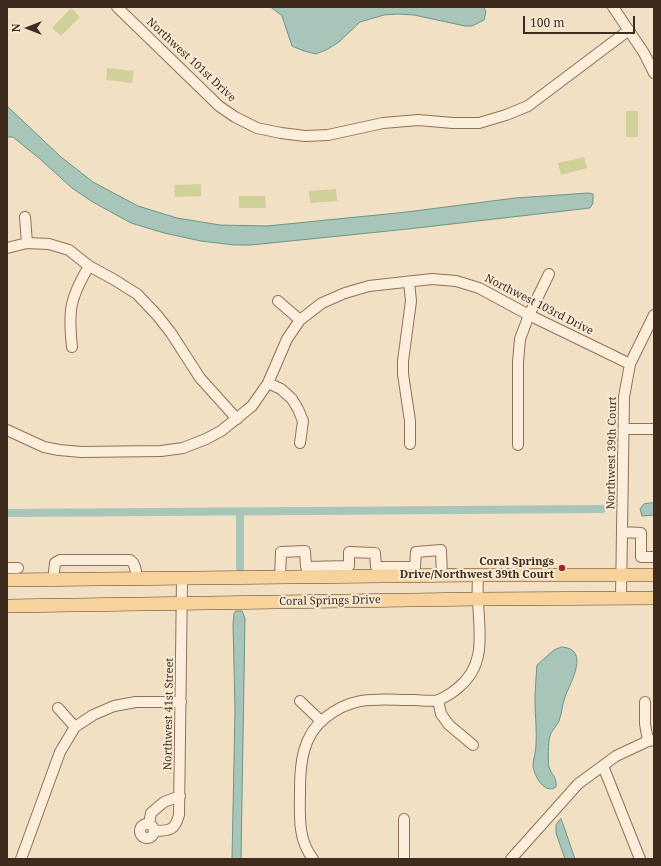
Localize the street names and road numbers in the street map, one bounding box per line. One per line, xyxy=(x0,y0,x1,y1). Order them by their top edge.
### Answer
street label: Northwest 101st Drive xyxy=(144,15,238,105)
street label: Northwest 103rd Drive xyxy=(483,272,595,338)
street label: Northwest 39th Court xyxy=(604,396,620,510)
street label: Coral Springs Drive xyxy=(279,594,381,608)
street label: Northwest 41st Street xyxy=(161,658,177,770)

